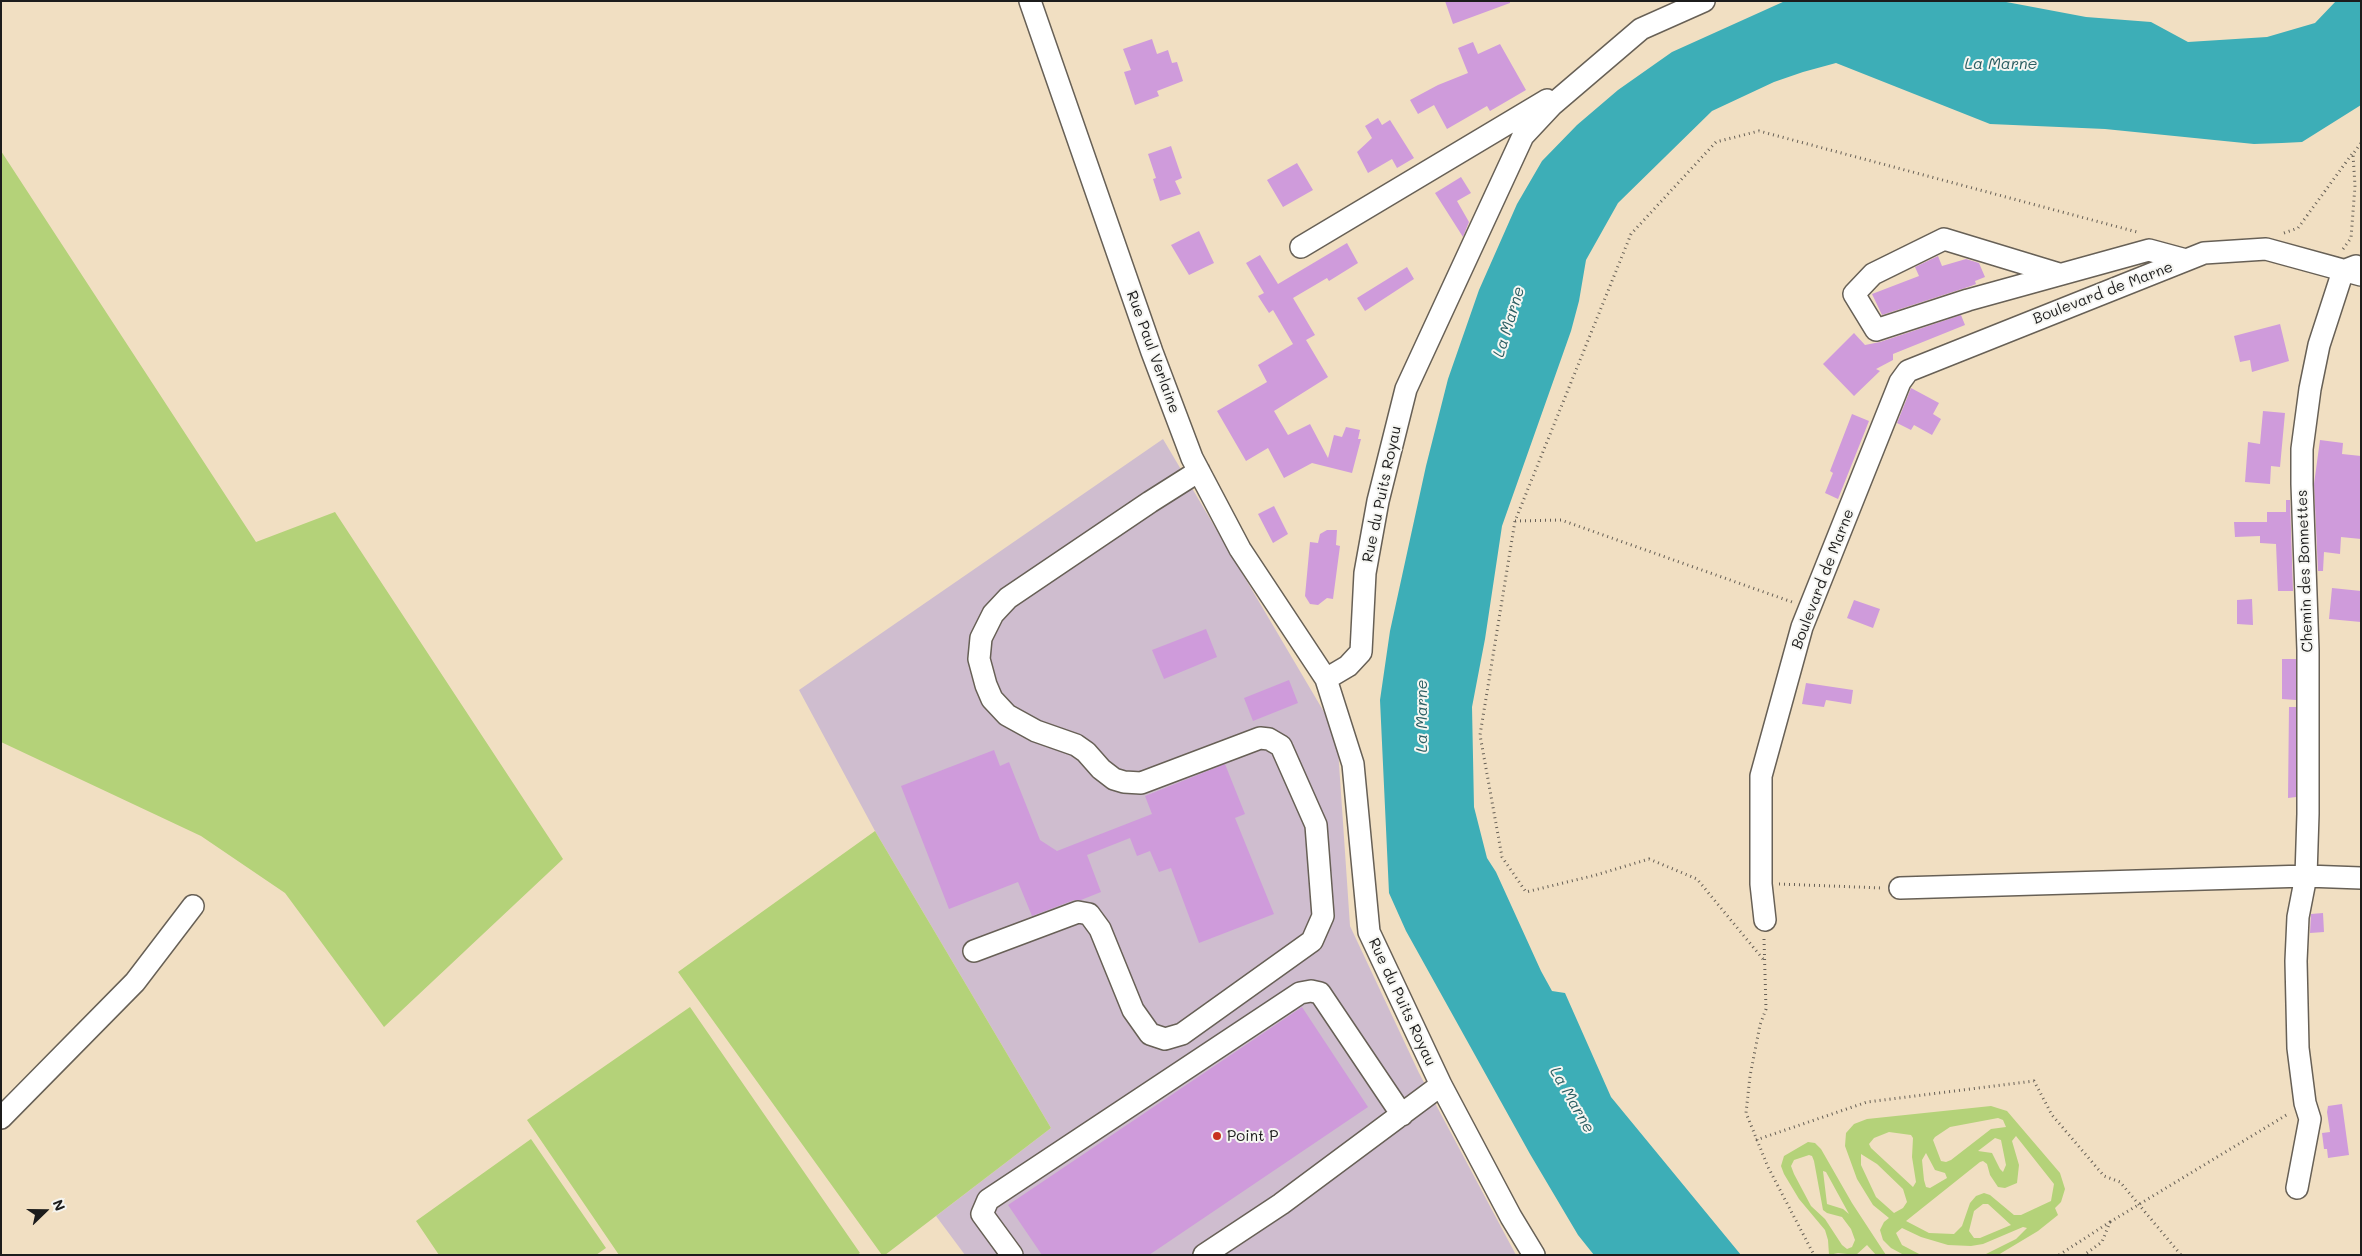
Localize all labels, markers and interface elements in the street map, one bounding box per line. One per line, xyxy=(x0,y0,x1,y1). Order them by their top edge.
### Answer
water label: La Marne xyxy=(1964,54,2038,74)
street label: Boulevard de Marne xyxy=(2030,258,2176,328)
water label: La Marne xyxy=(1489,284,1529,360)
street label: Rue Paul Verlaine xyxy=(1122,288,1184,416)
street label: Rue du Puits Royau xyxy=(1359,424,1405,564)
street label: Chemin des Bonnettes xyxy=(2293,489,2317,653)
street label: Boulevard de Marne xyxy=(1788,506,1858,652)
water label: La Marne xyxy=(1412,679,1432,753)
street label: Rue du Puits Royau xyxy=(1364,935,1440,1069)
water label: La Marne xyxy=(1545,1064,1599,1136)
place label: Point P xyxy=(1227,1127,1279,1145)
marker: Point P xyxy=(1211,1130,1223,1142)
north arrow xyxy=(20,1186,70,1236)
text: N xyxy=(49,1197,70,1214)

